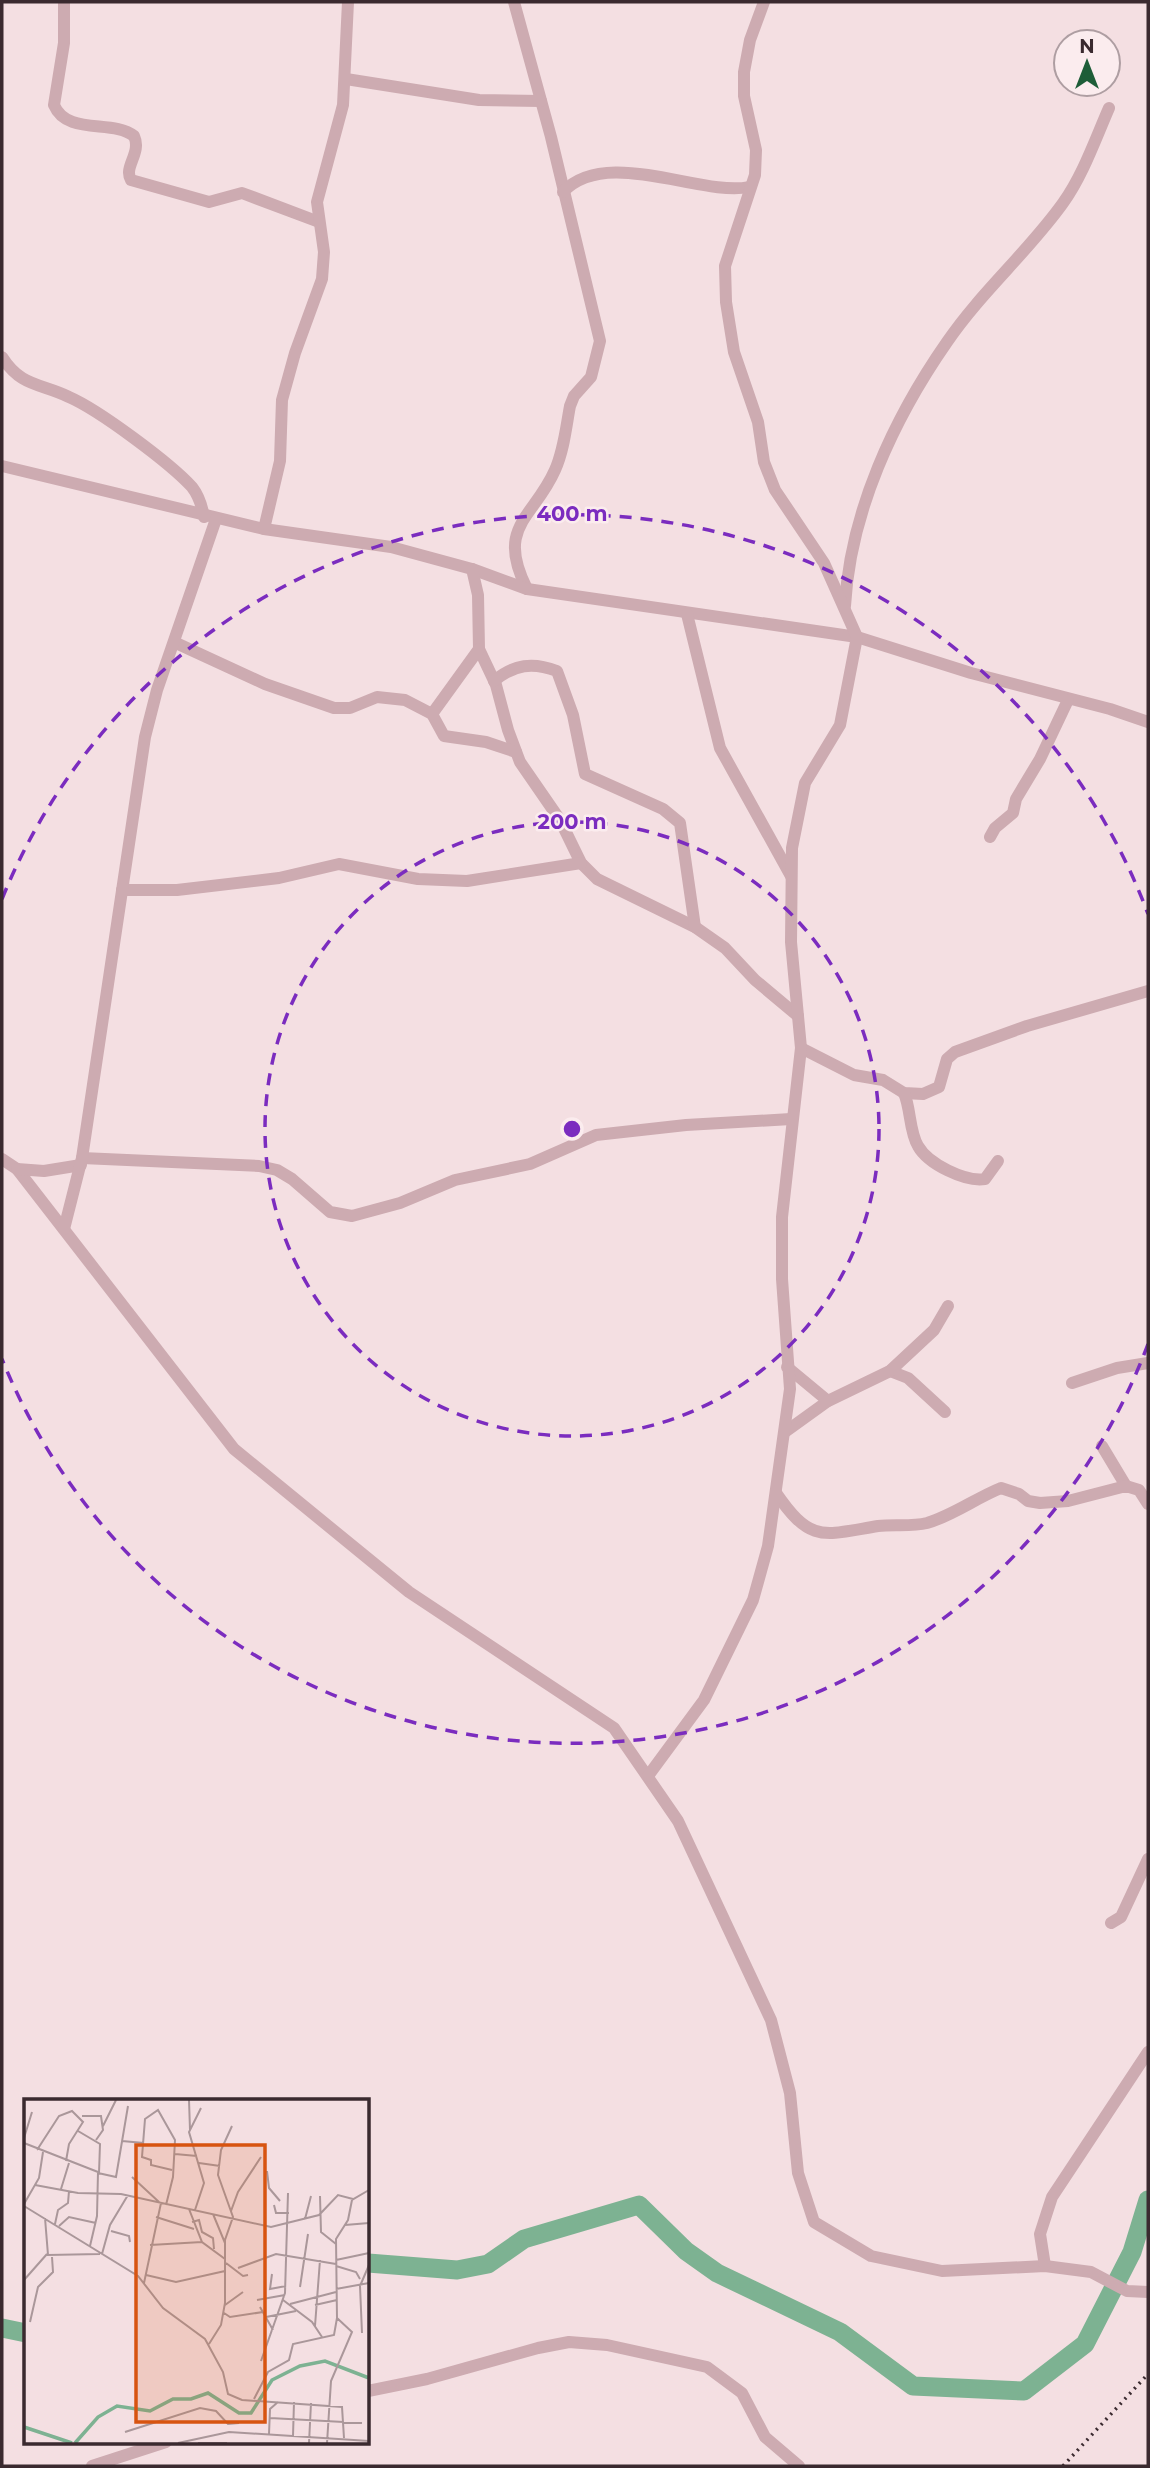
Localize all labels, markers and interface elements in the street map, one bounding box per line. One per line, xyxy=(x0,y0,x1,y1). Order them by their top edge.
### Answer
north arrow xyxy=(1052,28,1122,98)
text: N xyxy=(1079,35,1095,58)
text: 400 m xyxy=(537,501,607,526)
text: 200 m xyxy=(538,809,606,834)
centre of rings xyxy=(560,1117,584,1141)
inset map xyxy=(24,2099,369,2444)

